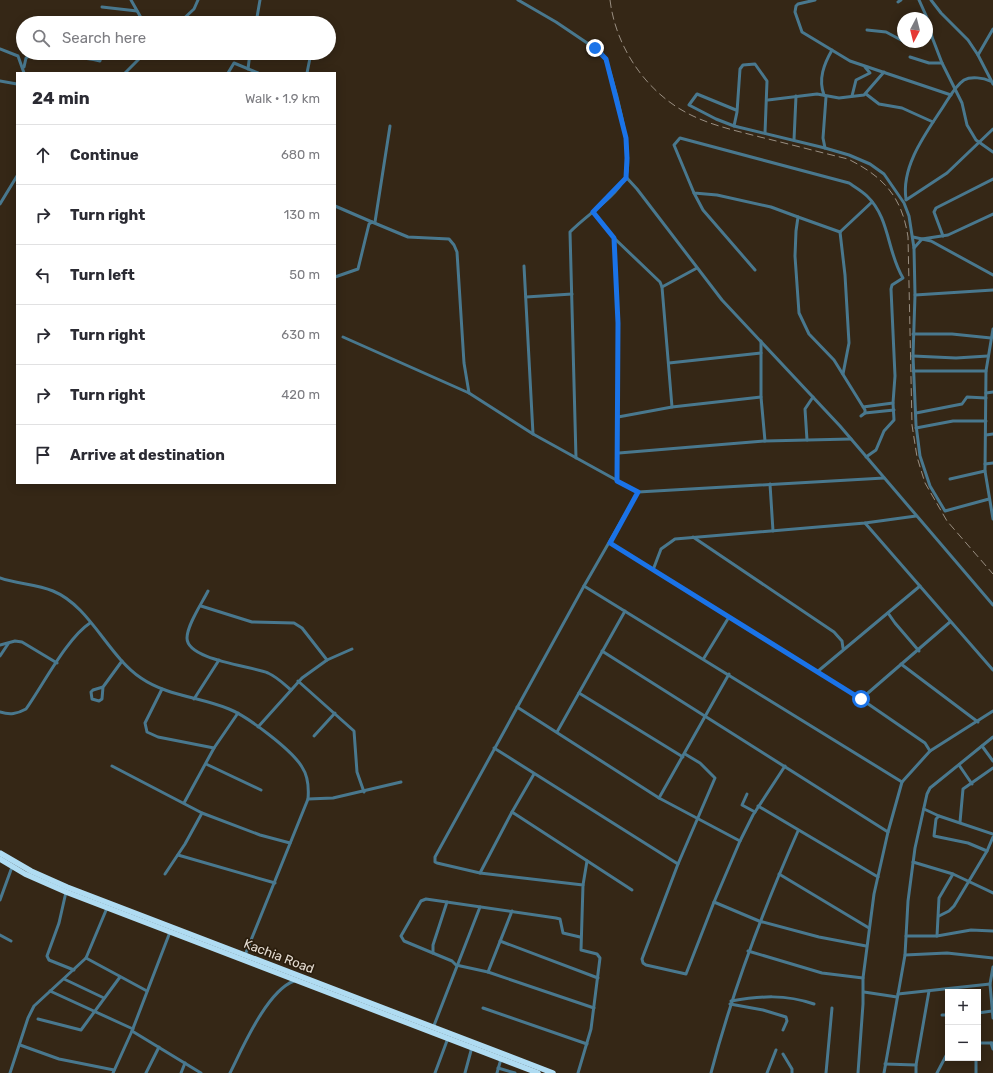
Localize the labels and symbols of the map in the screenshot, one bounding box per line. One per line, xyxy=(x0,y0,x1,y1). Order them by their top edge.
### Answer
north arrow xyxy=(897,12,933,48)
route end xyxy=(586,39,604,57)
route start xyxy=(852,690,870,708)
street label: Kachia Road xyxy=(242,936,316,976)

